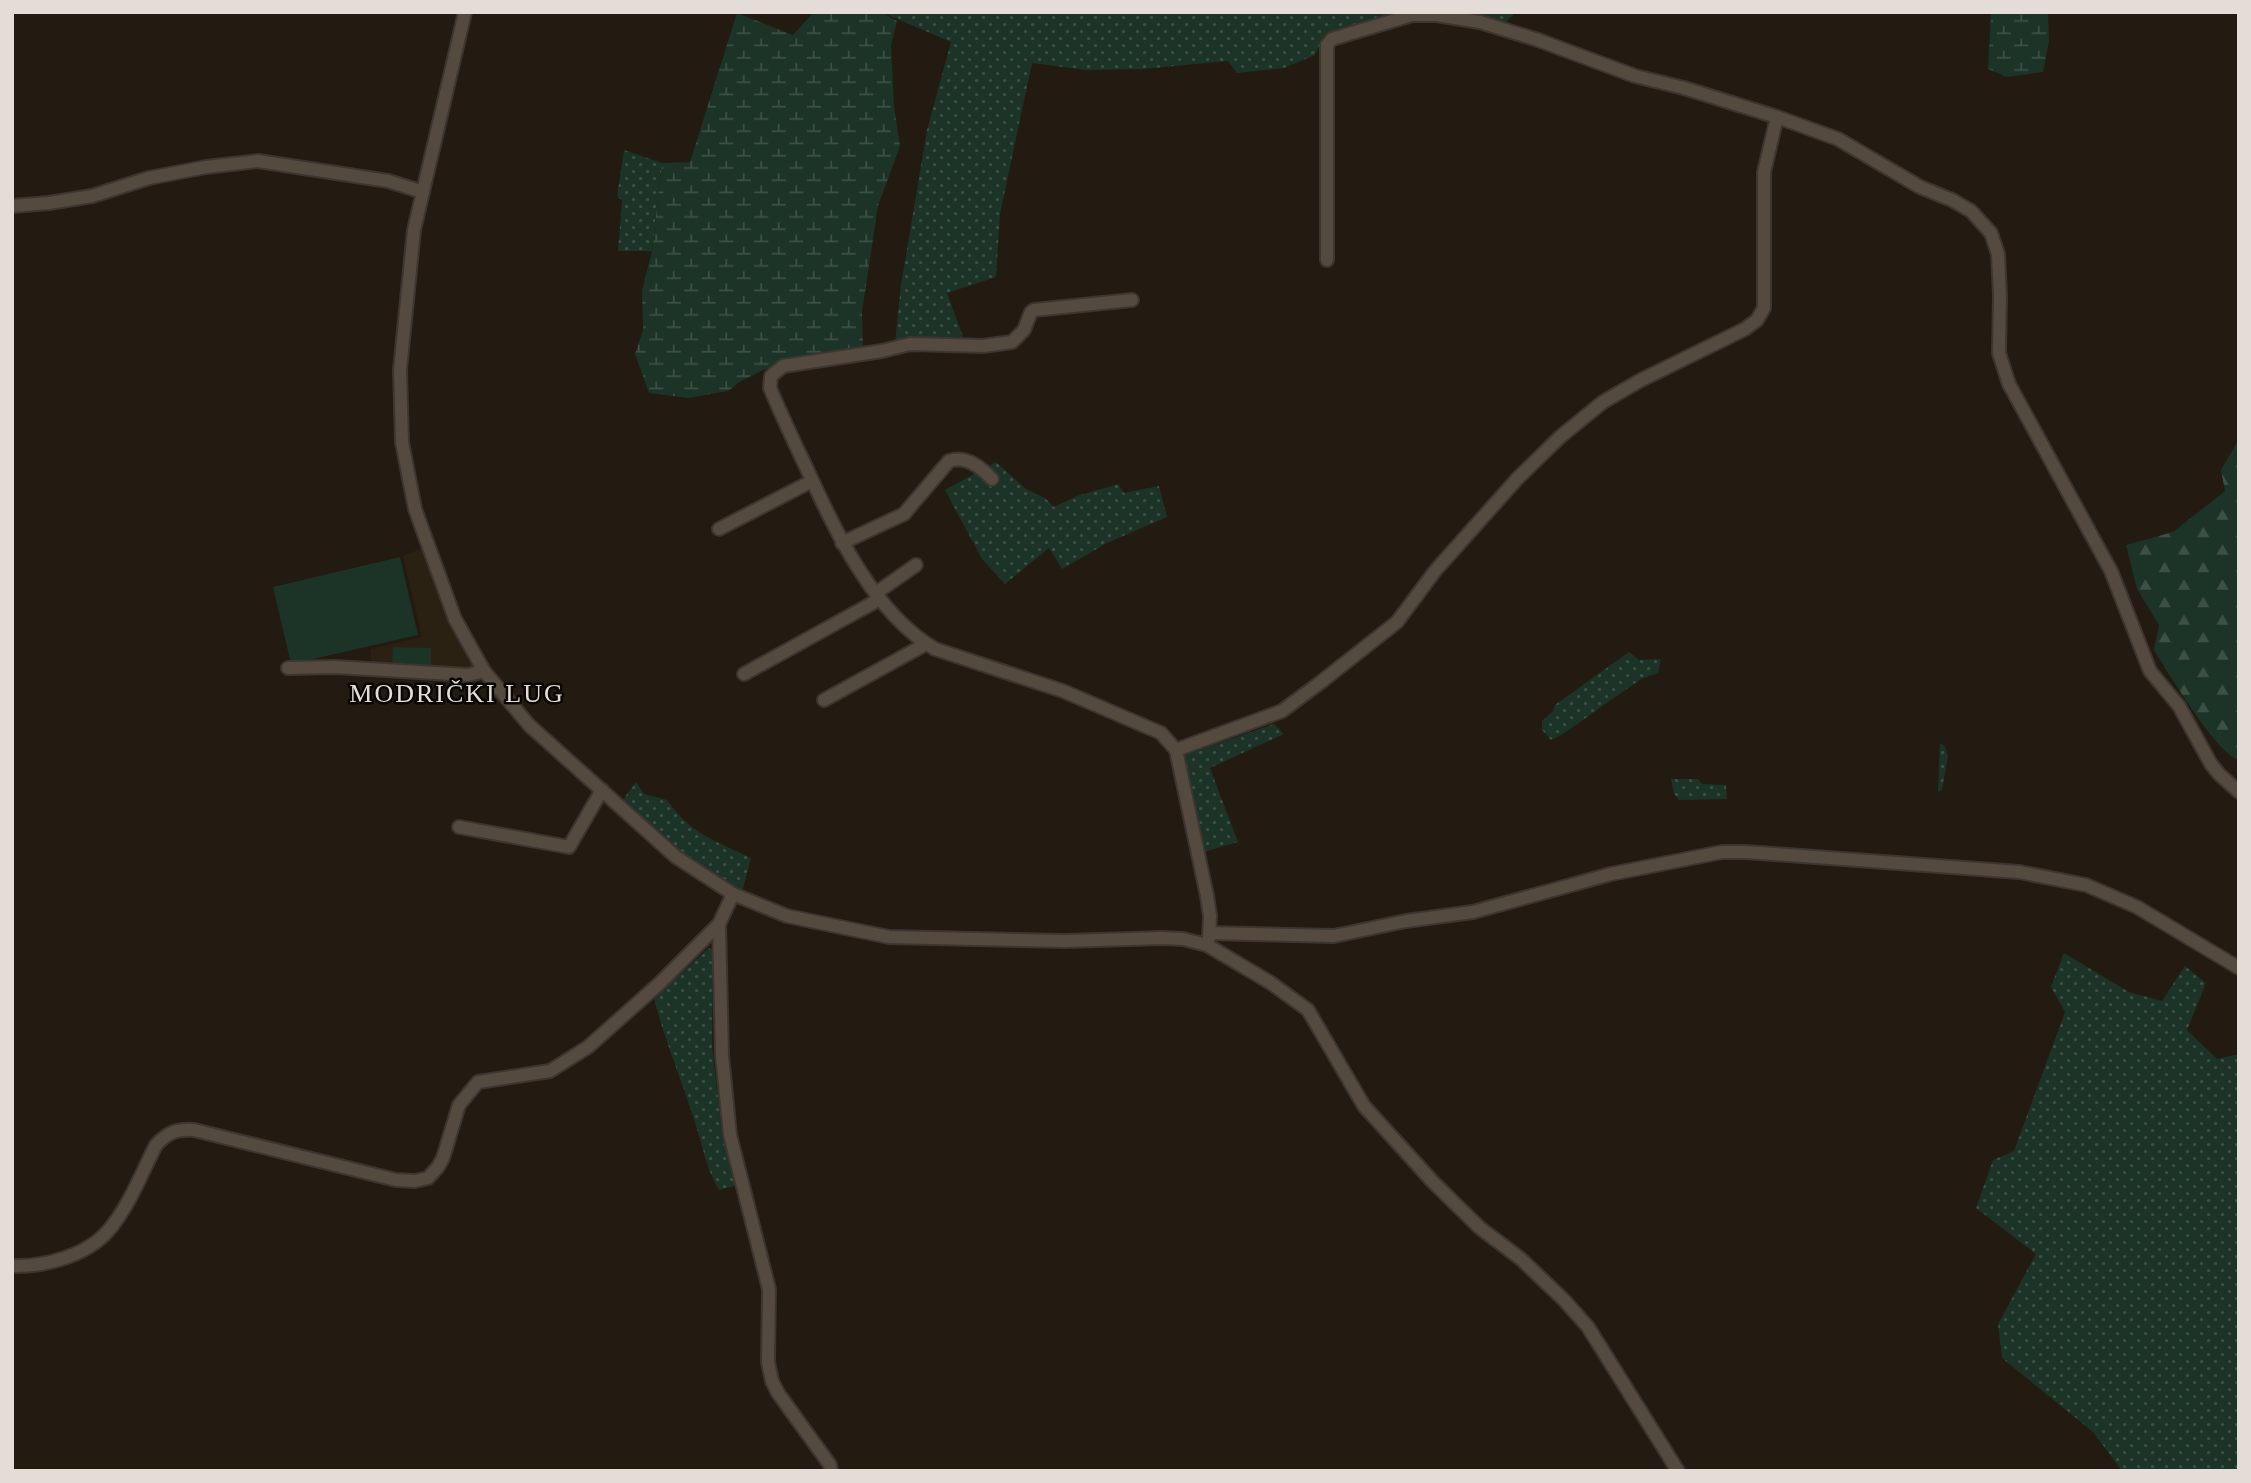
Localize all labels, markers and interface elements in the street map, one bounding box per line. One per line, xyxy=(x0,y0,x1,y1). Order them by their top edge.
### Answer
district label: MODRIČKI LUG xyxy=(349,679,565,708)

